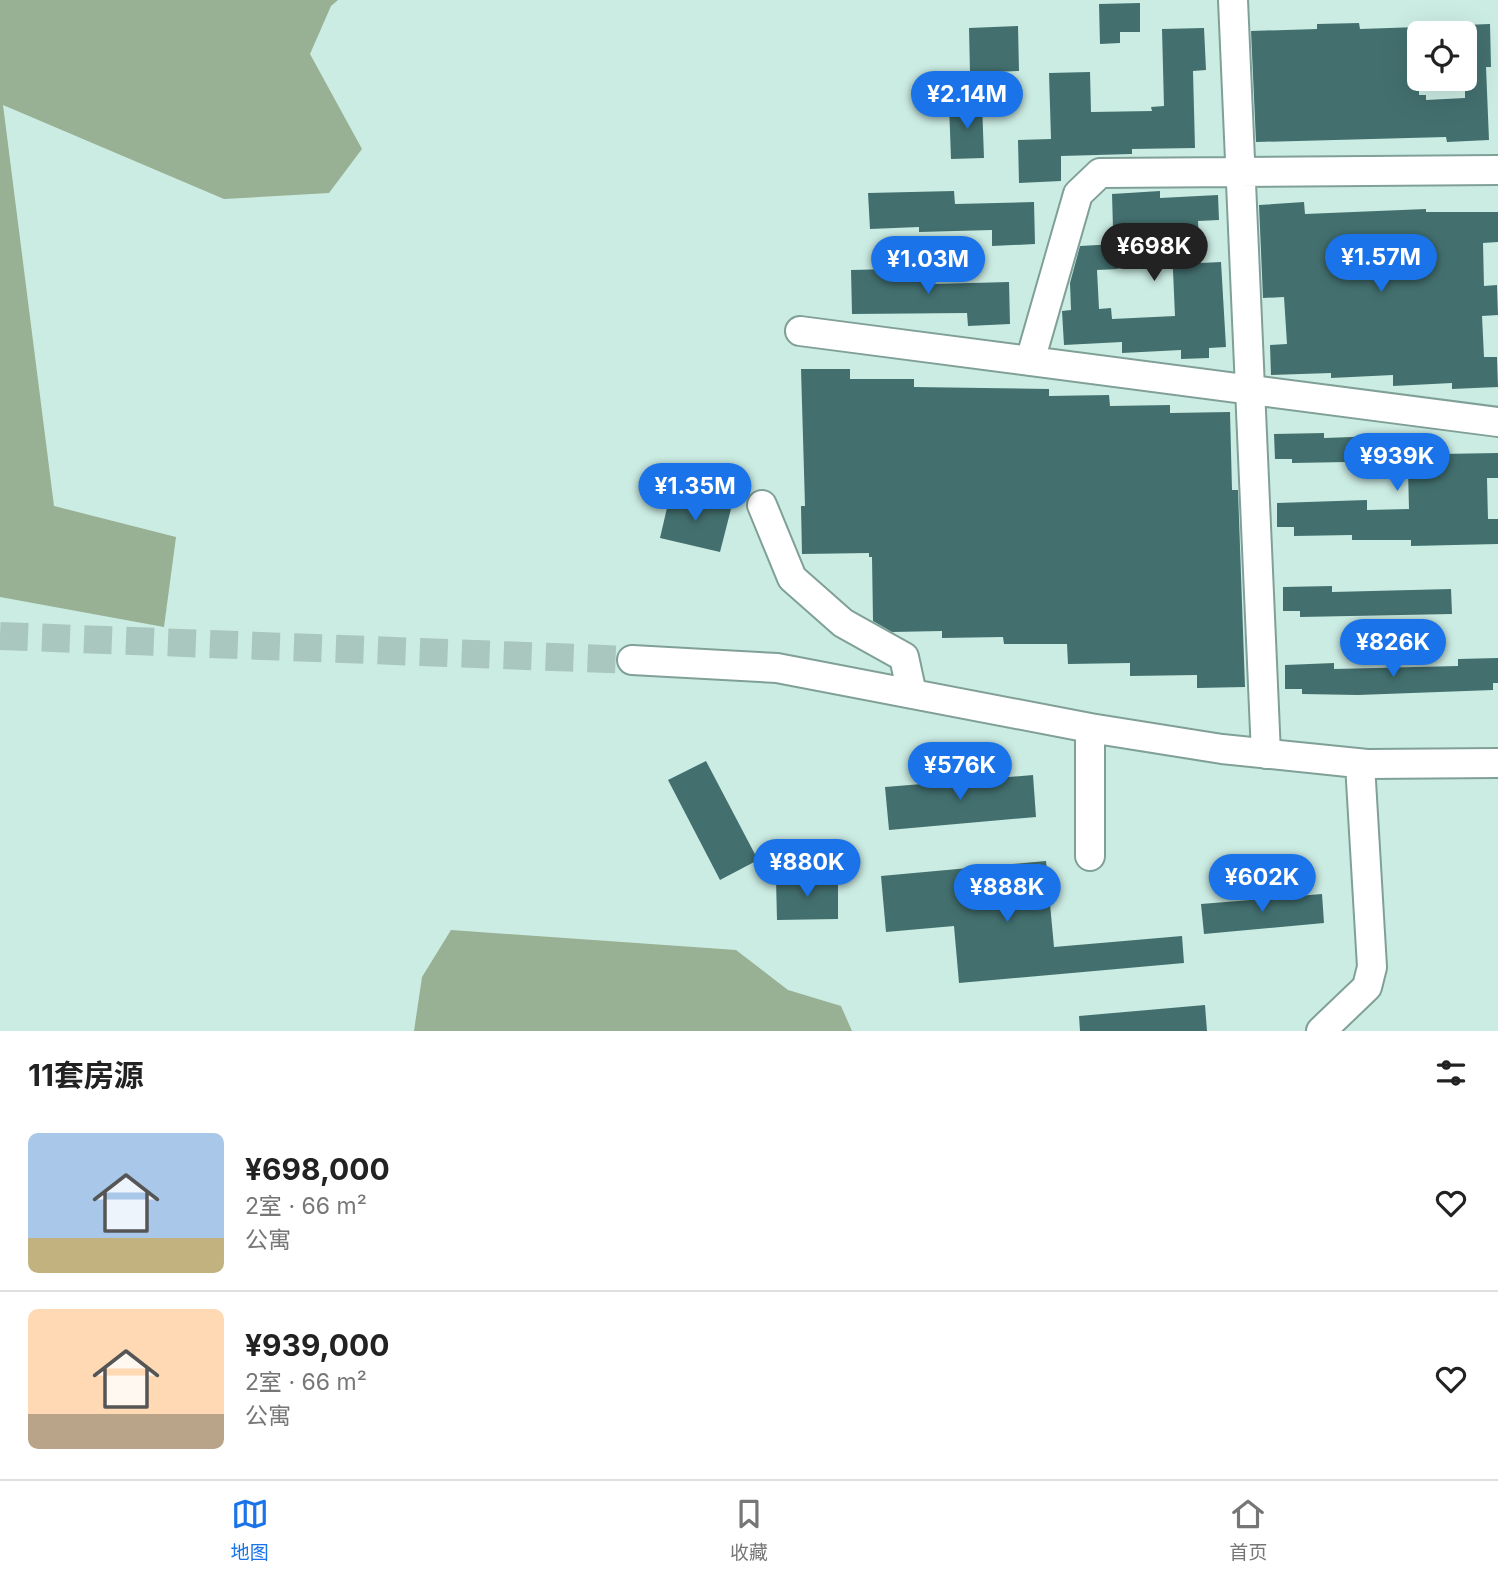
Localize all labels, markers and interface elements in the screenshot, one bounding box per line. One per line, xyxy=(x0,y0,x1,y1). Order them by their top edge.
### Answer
map controls xyxy=(1407,21,1477,91)
button: locate xyxy=(1407,21,1477,91)
pin: ¥2.14M xyxy=(910,72,1024,131)
text: ¥2.14M xyxy=(927,80,1007,108)
pin: ¥698K xyxy=(1105,224,1203,283)
text: ¥698K xyxy=(1117,232,1191,260)
pin: ¥1.57M xyxy=(1324,234,1438,294)
pin: ¥1.03M xyxy=(871,236,985,296)
text: ¥1.57M xyxy=(1341,243,1421,271)
text: ¥1.03M xyxy=(887,245,969,273)
pin: ¥939K xyxy=(1348,434,1446,493)
text: ¥939K xyxy=(1360,442,1434,470)
pin: ¥1.35M xyxy=(638,463,752,523)
text: ¥1.35M xyxy=(654,472,736,500)
pin: ¥826K xyxy=(1344,620,1442,679)
text: ¥826K xyxy=(1356,628,1430,656)
pin: ¥576K xyxy=(911,742,1009,802)
text: ¥576K xyxy=(924,751,996,779)
pin: ¥880K xyxy=(758,839,856,899)
text: ¥880K xyxy=(769,848,845,876)
pin: ¥602K xyxy=(1213,855,1311,914)
text: ¥602K xyxy=(1225,863,1299,891)
pin: ¥888K xyxy=(958,864,1056,924)
text: ¥888K xyxy=(970,873,1044,901)
icon: filters xyxy=(1432,1054,1470,1092)
text: 11套房源 xyxy=(28,1057,144,1093)
text: ¥698,000 xyxy=(245,1151,390,1187)
icon: home xyxy=(84,1161,168,1245)
icon: heart xyxy=(1432,1184,1470,1222)
text: 2室 · 66 m² xyxy=(245,1192,367,1220)
text: 公寓 xyxy=(245,1226,291,1254)
text: ¥939,000 xyxy=(245,1327,389,1363)
icon: home xyxy=(84,1337,168,1421)
icon: heart xyxy=(1432,1360,1470,1398)
text: 2室 · 66 m² xyxy=(245,1368,367,1396)
text: 公寓 xyxy=(245,1402,291,1430)
tab: 地图 xyxy=(231,1495,269,1564)
tab: 收藏 xyxy=(730,1495,768,1564)
tab: 首页 xyxy=(1229,1495,1267,1564)

